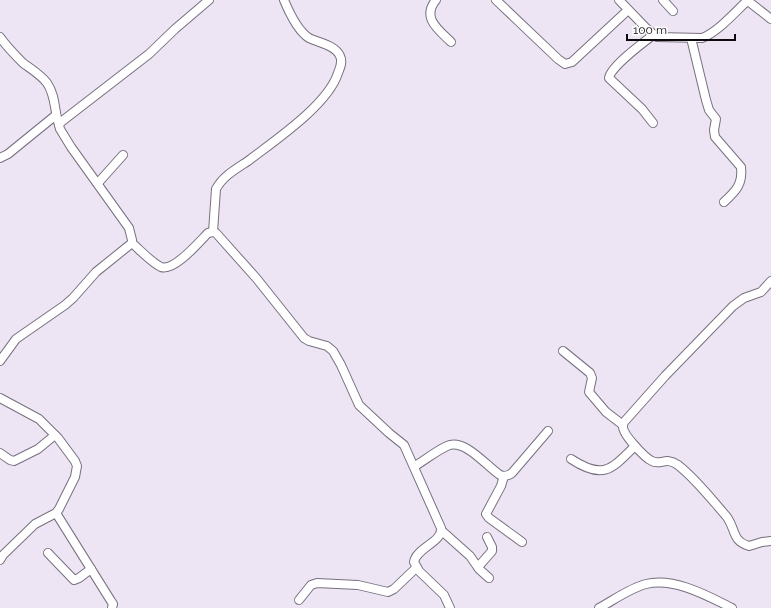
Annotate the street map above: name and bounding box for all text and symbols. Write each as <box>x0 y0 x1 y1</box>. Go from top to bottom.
scale bar <box>627 16 735 42</box>
text: 100 m <box>633 23 667 37</box>

